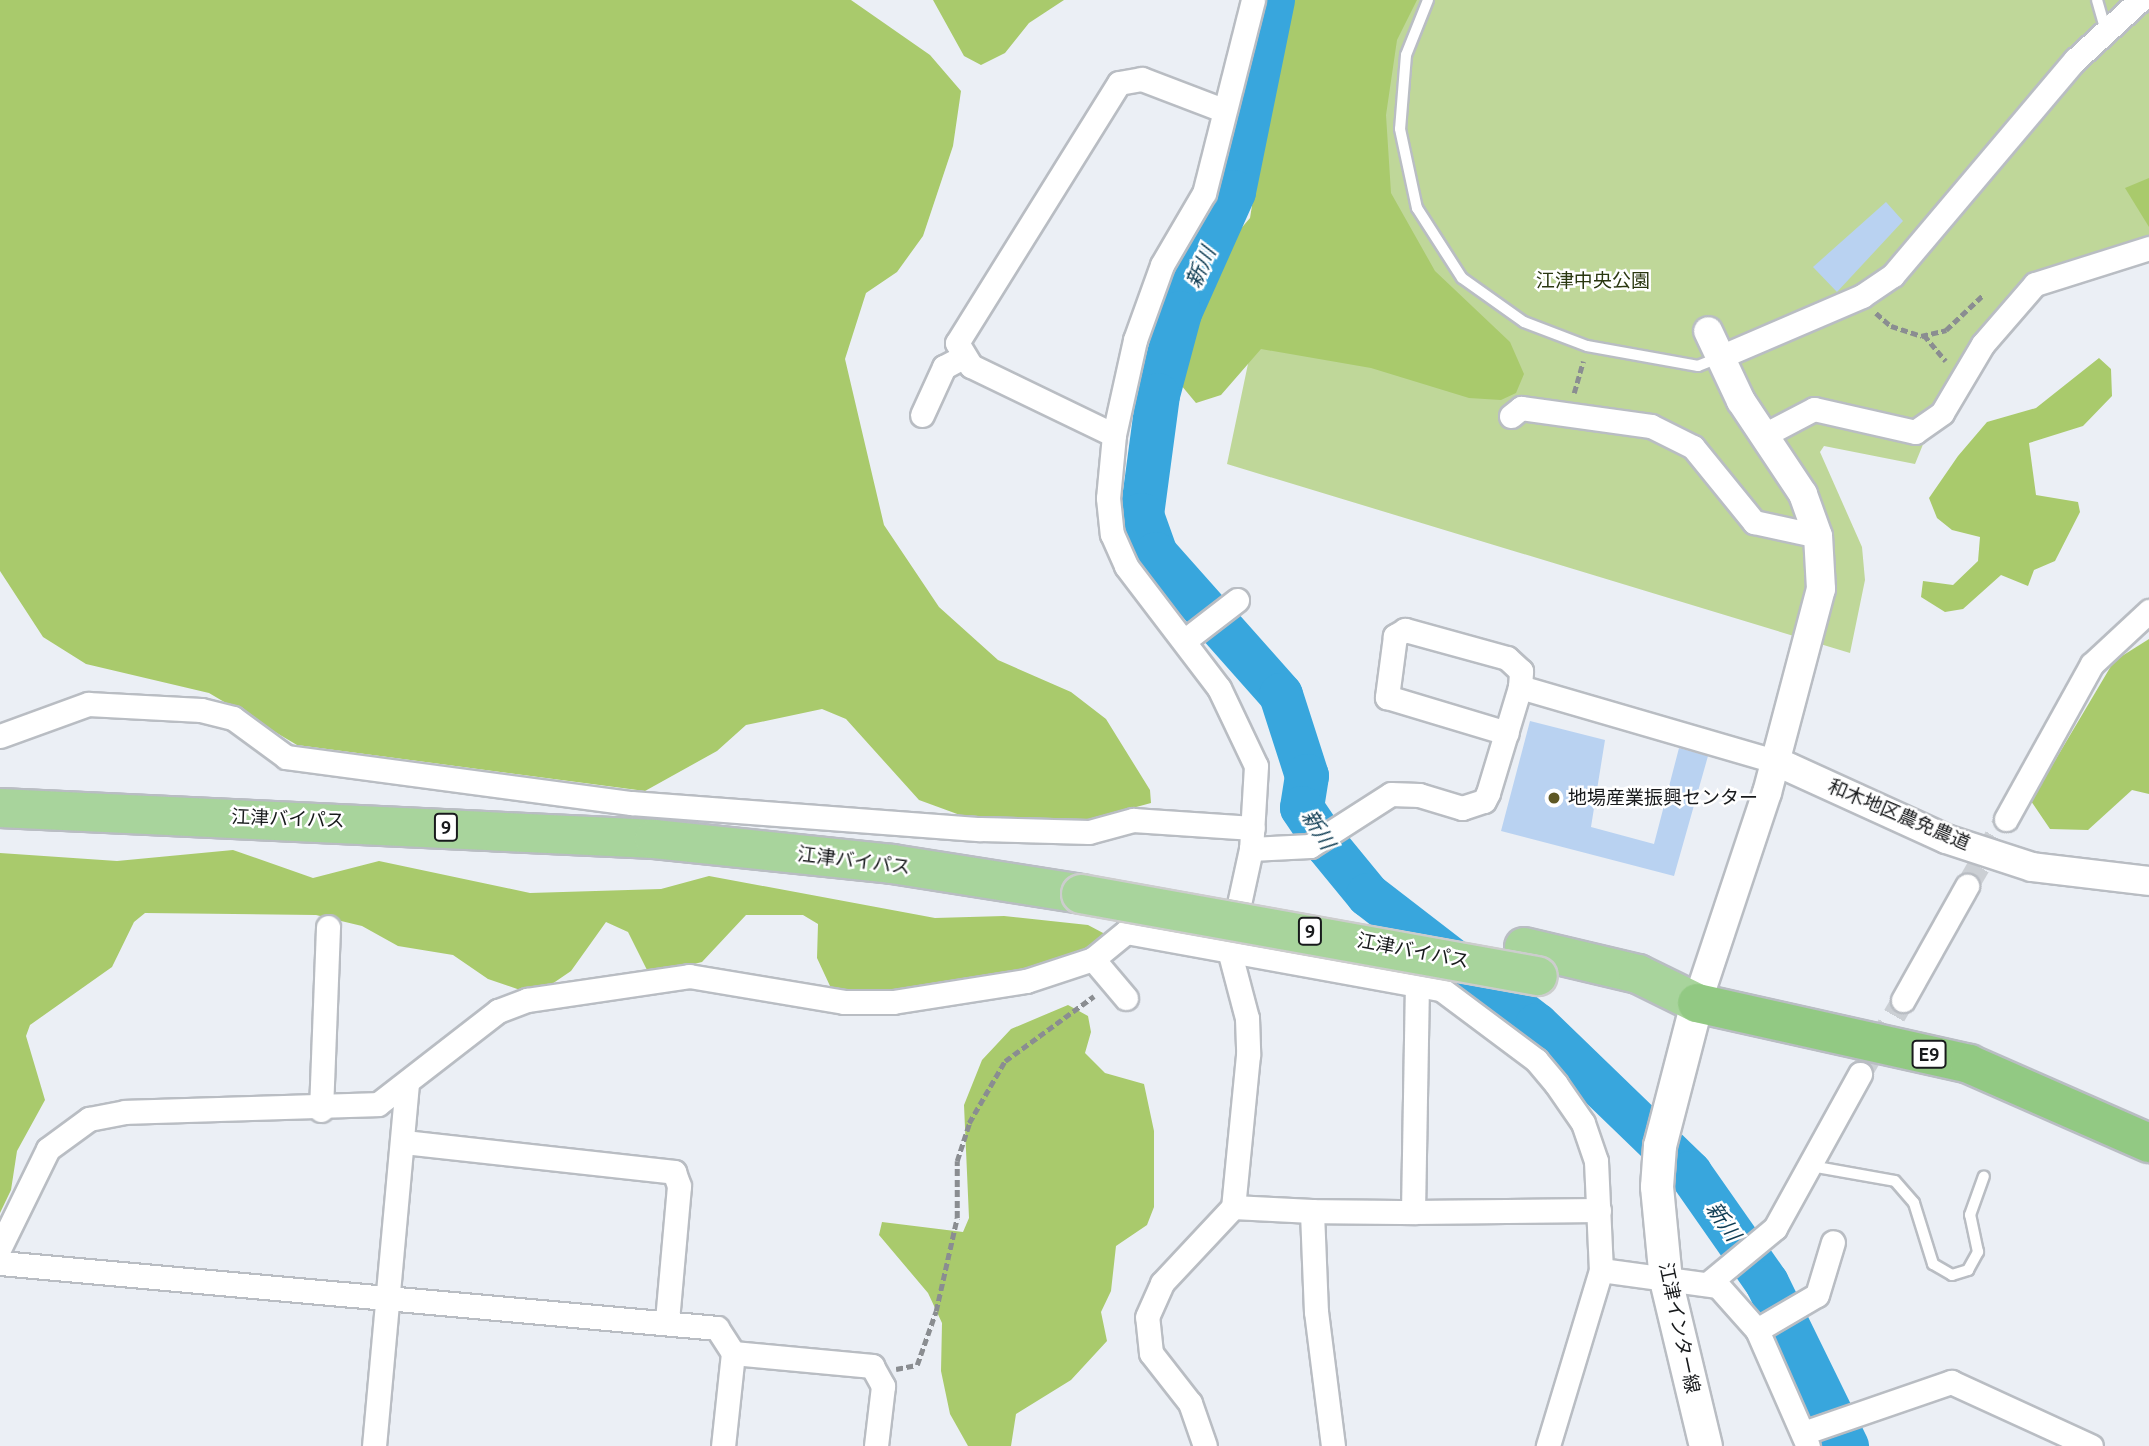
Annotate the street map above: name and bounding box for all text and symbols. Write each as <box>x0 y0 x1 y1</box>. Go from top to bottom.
water label: 新川 <box>1180 243 1220 291</box>
park label: 江津中央公園 <box>1536 270 1650 292</box>
street label: 和木地区農免農道 <box>1825 775 1973 855</box>
place label: 地場産業振興センター <box>1568 787 1758 809</box>
marker: 地場産業振興センター <box>1546 790 1562 806</box>
water label: 新川 <box>1297 805 1341 853</box>
street label: 江津バイパス <box>231 806 345 832</box>
road number: 9 <box>434 812 458 842</box>
street label: 江津バイパス <box>796 843 912 879</box>
road number: 9 <box>1298 916 1322 946</box>
street label: 江津バイパス <box>1355 929 1471 973</box>
road number: E9 <box>1912 1040 1946 1069</box>
water label: 新川 <box>1702 1197 1746 1245</box>
street label: 江津インター線 <box>1654 1261 1704 1395</box>

